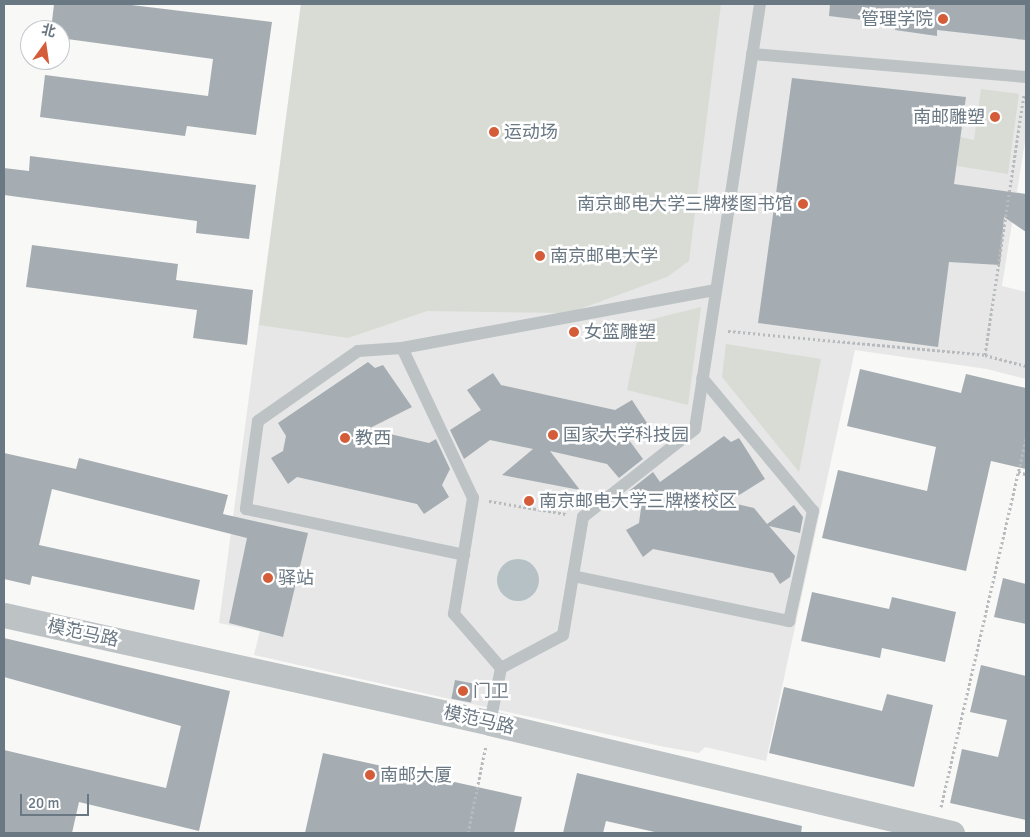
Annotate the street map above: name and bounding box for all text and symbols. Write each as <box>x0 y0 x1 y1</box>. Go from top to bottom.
place label: 管理学院 <box>861 8 933 30</box>
marker: 管理学院 <box>937 13 949 25</box>
north arrow <box>20 20 70 70</box>
text: 北 <box>40 21 57 41</box>
place label: 南邮雕塑 <box>913 106 985 128</box>
marker: 南邮雕塑 <box>989 111 1001 123</box>
place label: 运动场 <box>504 121 558 143</box>
marker: 运动场 <box>488 126 500 138</box>
place label: 南京邮电大学三牌楼图书馆 <box>577 193 793 215</box>
marker: 南京邮电大学三牌楼图书馆 <box>797 198 809 210</box>
place label: 南京邮电大学 <box>550 245 658 267</box>
marker: 南京邮电大学 <box>534 250 546 262</box>
place label: 女篮雕塑 <box>584 321 656 343</box>
marker: 女篮雕塑 <box>568 326 580 338</box>
place label: 国家大学科技园 <box>563 424 689 446</box>
place label: 教西 <box>355 427 391 449</box>
marker: 国家大学科技园 <box>547 429 559 441</box>
marker: 教西 <box>339 432 351 444</box>
place label: 南京邮电大学三牌楼校区 <box>539 490 737 512</box>
marker: 南京邮电大学三牌楼校区 <box>523 495 535 507</box>
place label: 驿站 <box>278 567 314 589</box>
marker: 驿站 <box>262 572 274 584</box>
street label: 模范马路 <box>46 615 120 651</box>
place label: 门卫 <box>473 680 509 702</box>
marker: 门卫 <box>457 685 469 697</box>
street label: 模范马路 <box>441 701 517 739</box>
place label: 南邮大厦 <box>380 764 452 786</box>
marker: 南邮大厦 <box>364 769 376 781</box>
scale bar <box>22 784 91 816</box>
text: 20 m <box>28 794 59 812</box>

